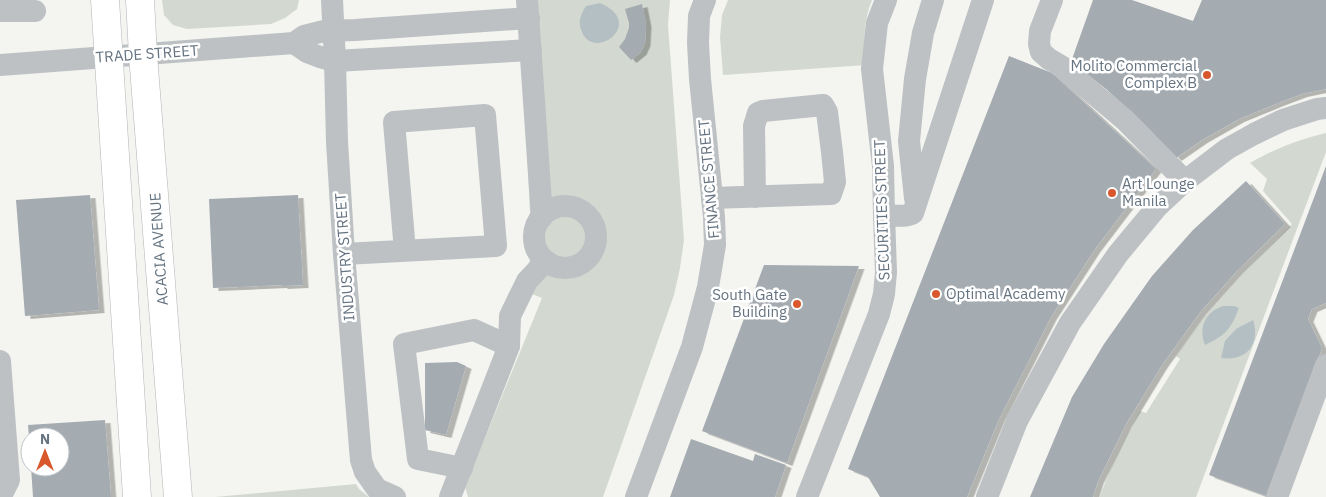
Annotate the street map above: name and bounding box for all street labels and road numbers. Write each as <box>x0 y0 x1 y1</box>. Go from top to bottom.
street label: TRADE STREET <box>95 40 199 67</box>
street label: FINANCE STREET <box>694 118 723 239</box>
street label: SECURITIES STREET <box>870 139 893 281</box>
street label: ACACIA AVENUE <box>145 192 172 306</box>
street label: INDUSTRY STREET <box>331 192 358 322</box>

